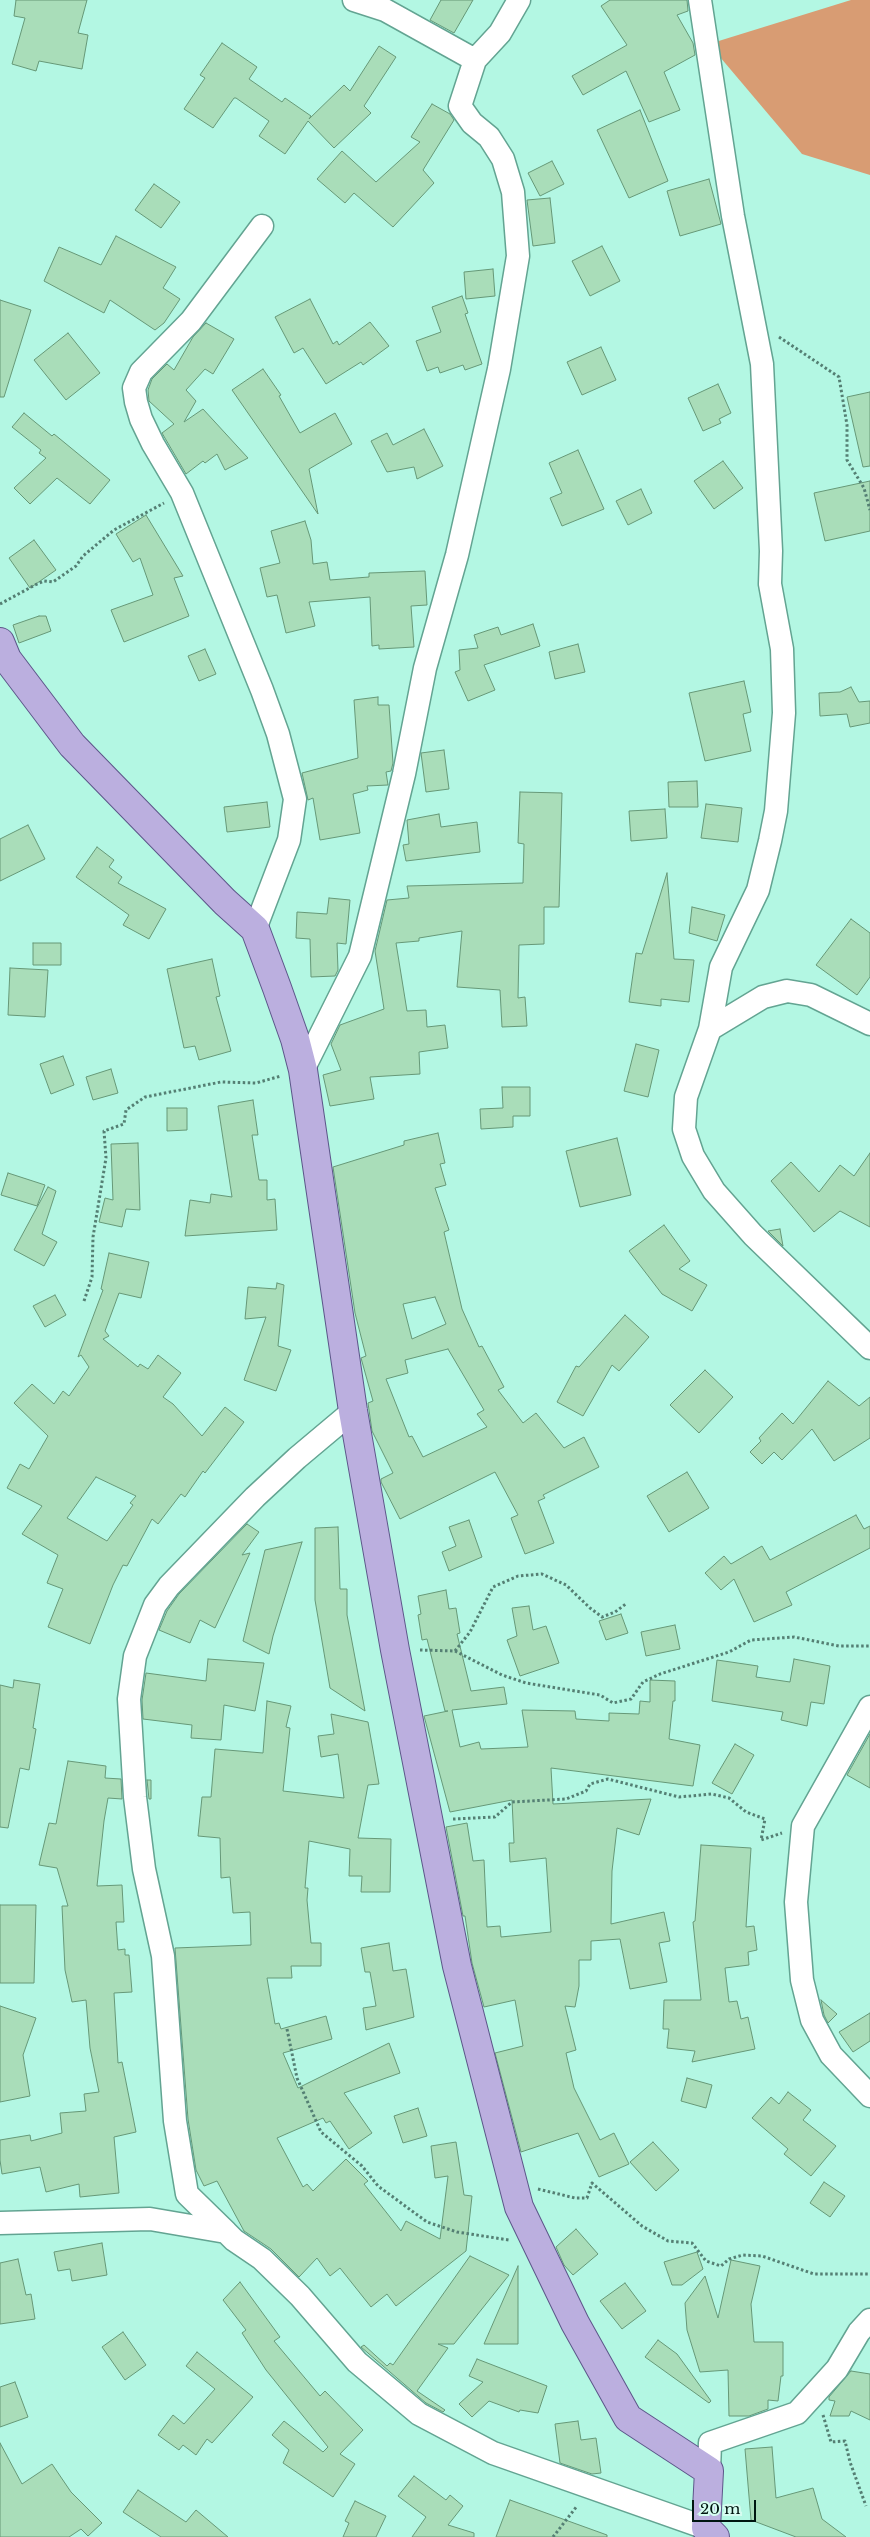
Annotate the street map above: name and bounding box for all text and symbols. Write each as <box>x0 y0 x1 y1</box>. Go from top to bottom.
scale bar <box>695 2490 759 2522</box>
text: 20 m <box>700 2499 740 2518</box>

